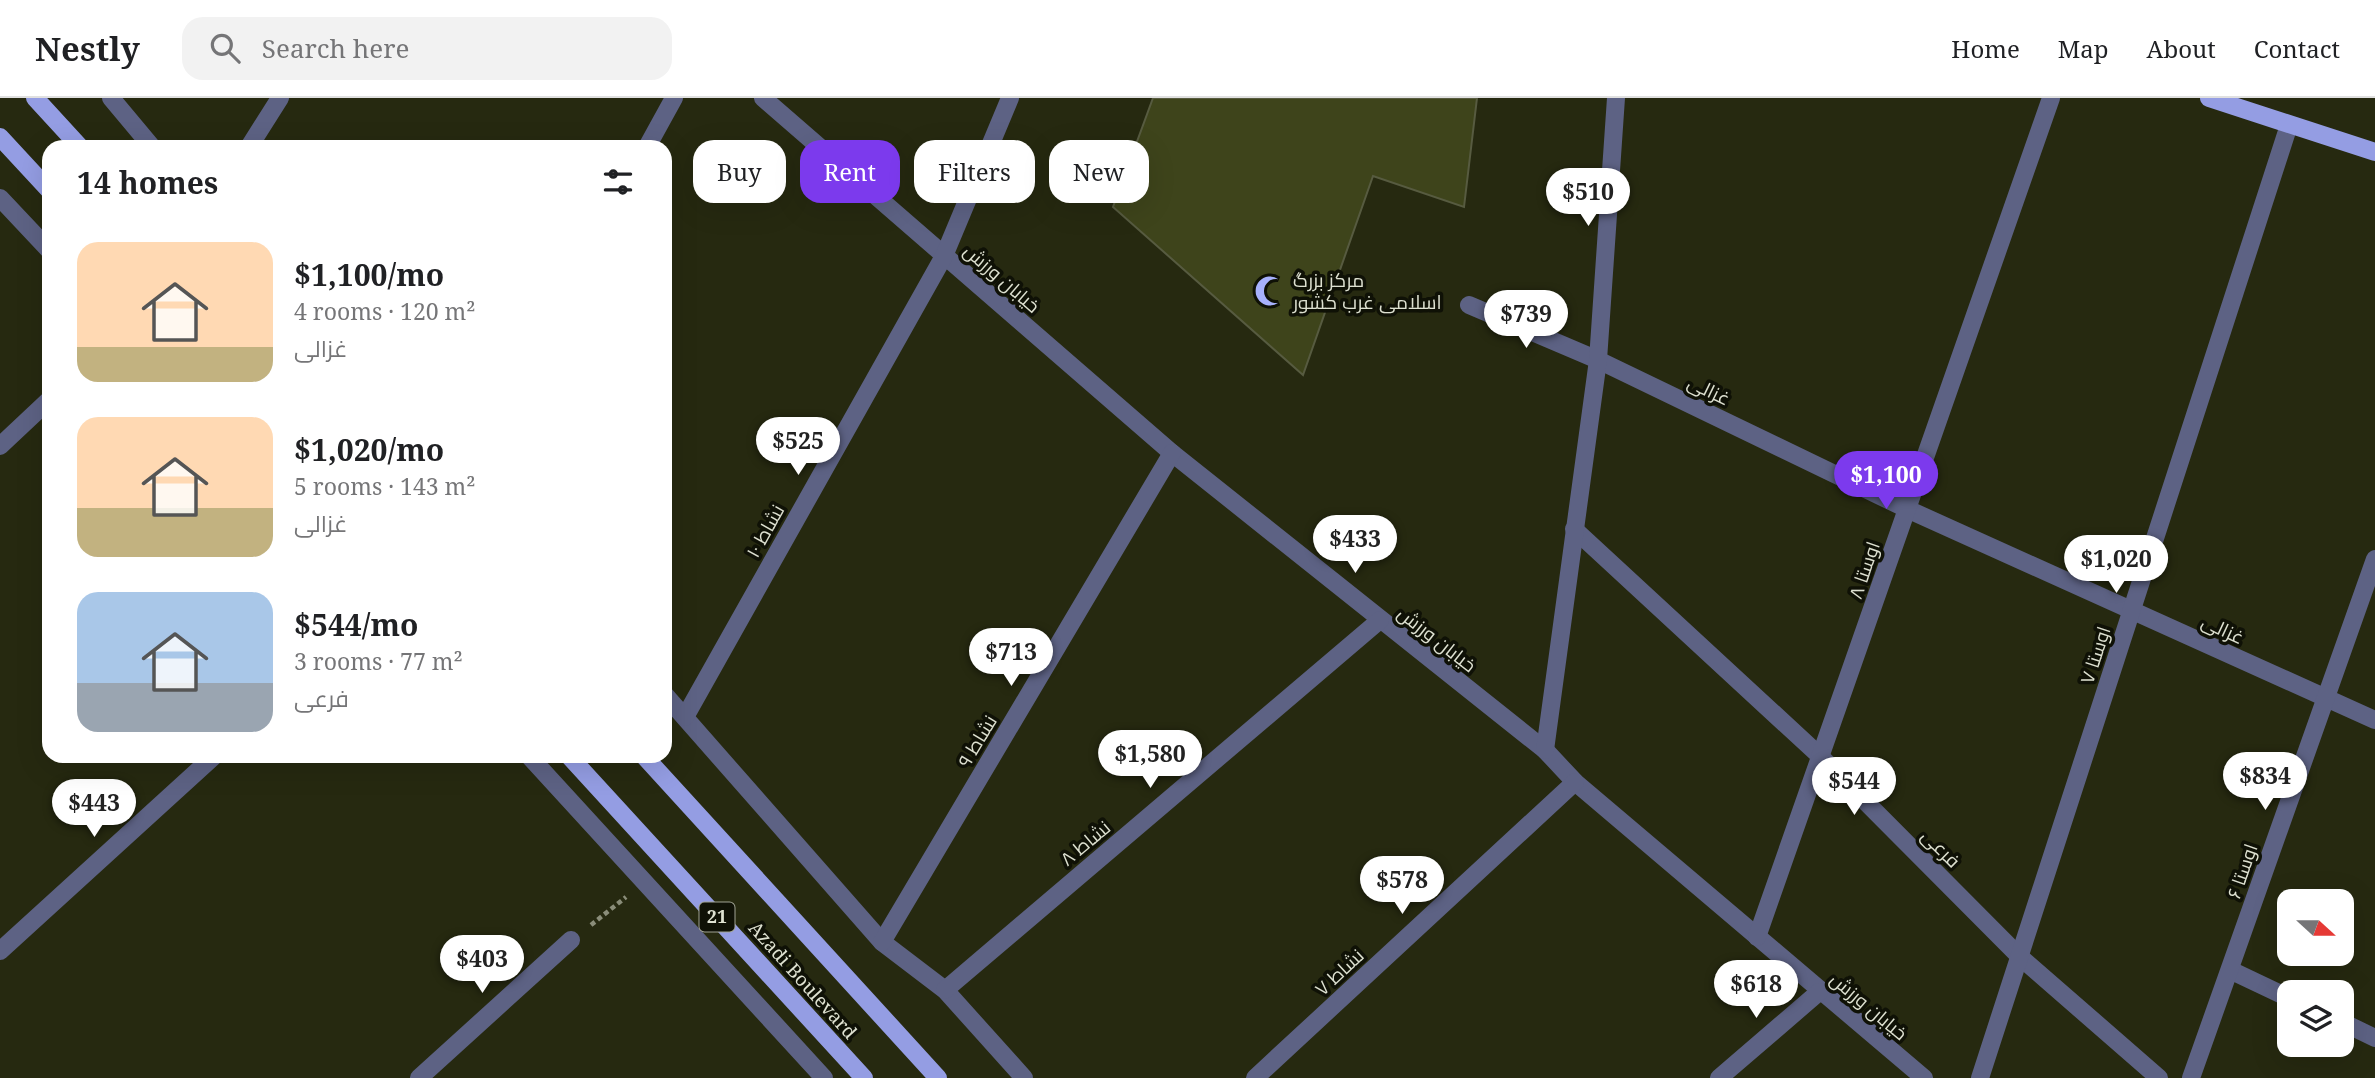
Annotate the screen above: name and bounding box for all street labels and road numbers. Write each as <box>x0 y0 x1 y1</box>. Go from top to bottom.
street label: خیابان ورزش <box>958 238 1046 318</box>
street label: غزالی <box>1683 369 1735 411</box>
street label: نشاط ۱۰ <box>740 500 790 562</box>
street label: اوستا ۸ <box>1842 538 1886 602</box>
street label: خیابان ورزش <box>1392 600 1482 678</box>
street label: غزالی <box>2198 608 2248 650</box>
street label: اوستا ۷ <box>2073 623 2117 687</box>
street label: نشاط ۹ <box>951 710 1003 772</box>
street label: نشاط ۸ <box>1054 814 1116 872</box>
street label: فرعی <box>1916 823 1966 873</box>
street label: اوستا ۶ <box>2221 840 2263 902</box>
road number: 21 <box>700 902 734 932</box>
street label: Azadi Boulevard <box>743 915 863 1045</box>
street label: نشاط ۷ <box>1309 943 1369 1001</box>
street label: خیابان ورزش <box>1825 966 1913 1046</box>

